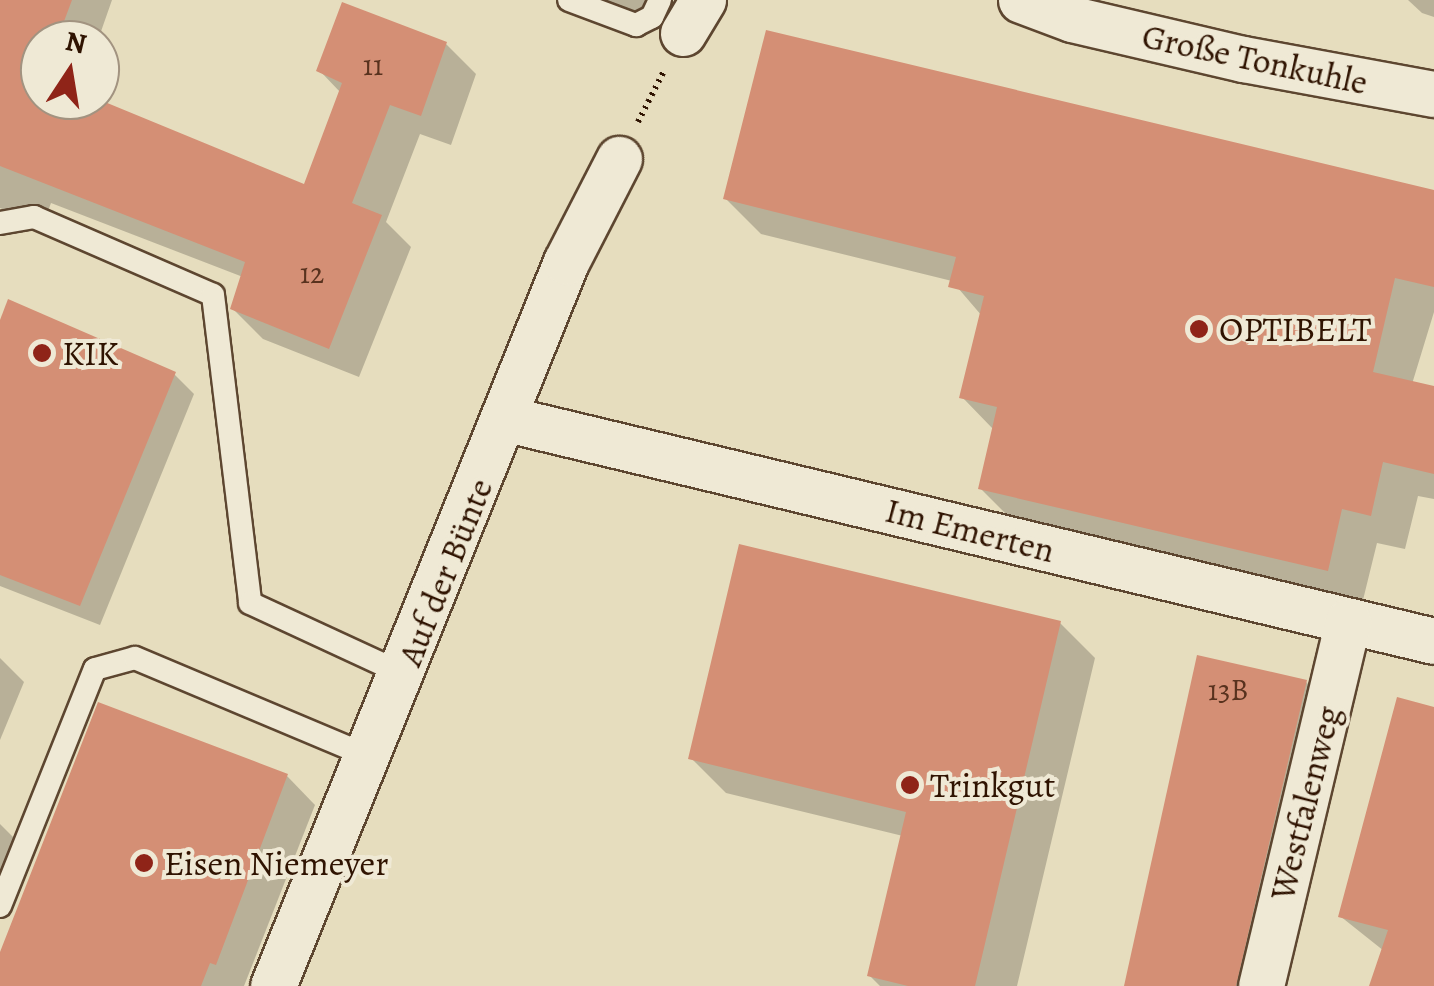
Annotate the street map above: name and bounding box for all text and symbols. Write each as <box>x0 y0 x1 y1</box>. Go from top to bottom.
street label: Große Tonkuhle <box>1138 15 1372 103</box>
north arrow <box>20 20 120 120</box>
text: N <box>62 22 90 63</box>
house number: 11 <box>363 47 383 83</box>
house number: 12 <box>300 255 324 291</box>
place label: OPTIBELT <box>1219 308 1371 350</box>
marker: OPTIBELT <box>1188 318 1210 340</box>
place label: KIK <box>62 332 119 374</box>
marker: KIK <box>31 342 53 364</box>
street label: Auf der Bünte <box>388 472 502 672</box>
street label: Im Emerten <box>881 489 1059 571</box>
house number: 13B <box>1208 672 1248 708</box>
street label: Westfalenweg <box>1261 702 1349 904</box>
place label: Trinkgut <box>930 764 1055 806</box>
marker: Trinkgut <box>899 774 921 796</box>
place label: Eisen Niemeyer <box>164 842 389 884</box>
marker: Eisen Niemeyer <box>133 852 155 874</box>

